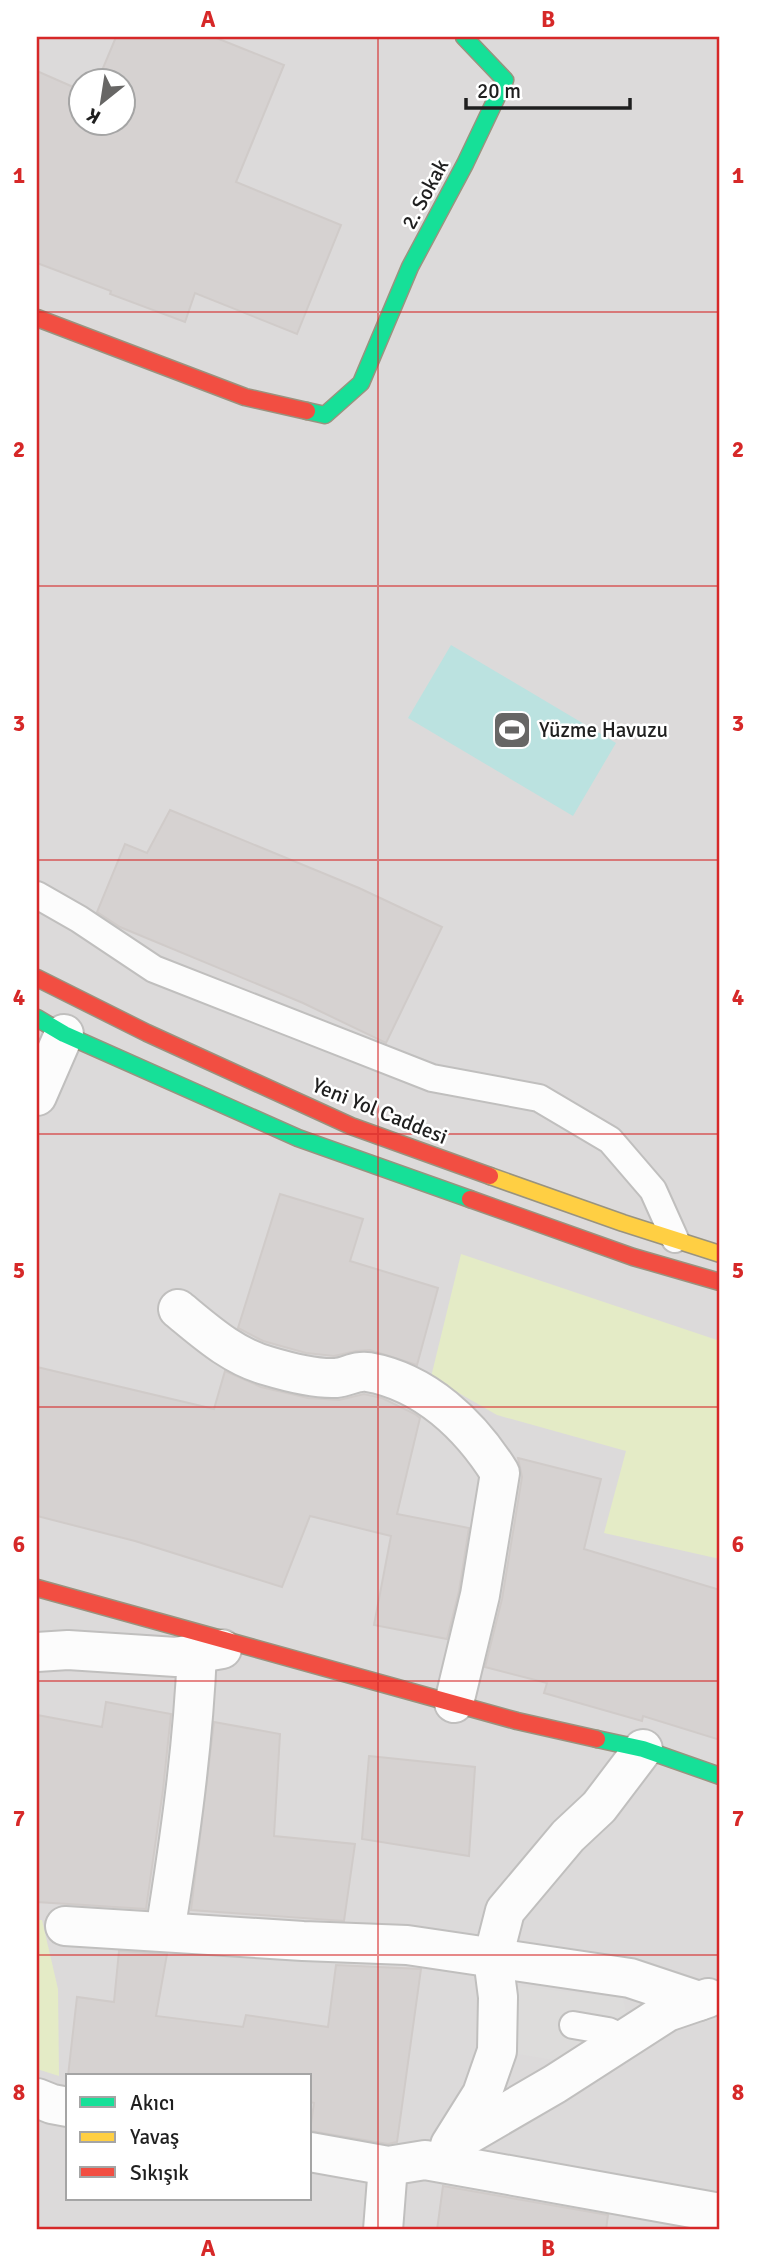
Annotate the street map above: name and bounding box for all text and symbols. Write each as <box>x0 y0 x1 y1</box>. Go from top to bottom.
text: A <box>201 5 216 34</box>
text: B <box>541 5 555 34</box>
north arrow <box>66 66 136 136</box>
scale bar <box>466 66 631 110</box>
text: 20 m <box>477 78 521 104</box>
text: K <box>83 102 105 129</box>
street label: 2. Sokak <box>396 154 454 234</box>
text: 1 <box>13 161 25 190</box>
text: 1 <box>732 161 744 190</box>
text: 2 <box>13 435 25 464</box>
text: 2 <box>732 435 744 464</box>
text: 3 <box>13 709 25 738</box>
sports icon: Yüzme Havuzu <box>491 709 533 751</box>
text: 3 <box>732 709 744 738</box>
place label: Yüzme Havuzu <box>539 717 668 743</box>
text: 4 <box>13 983 25 1012</box>
text: 4 <box>732 983 744 1012</box>
street label: Yeni Yol Caddesi <box>309 1072 451 1150</box>
text: 5 <box>13 1256 25 1285</box>
text: 5 <box>732 1256 744 1285</box>
text: 6 <box>13 1530 25 1559</box>
text: 6 <box>732 1530 744 1559</box>
text: 7 <box>13 1804 25 1833</box>
text: 7 <box>732 1804 744 1833</box>
legend <box>66 2074 312 2200</box>
text: 8 <box>13 2078 25 2107</box>
text: 8 <box>732 2078 744 2107</box>
text: Akıcı <box>130 2090 175 2116</box>
text: Yavaş <box>130 2124 179 2150</box>
text: Sıkışık <box>130 2160 189 2186</box>
text: A <box>201 2234 216 2263</box>
text: B <box>541 2234 555 2263</box>

